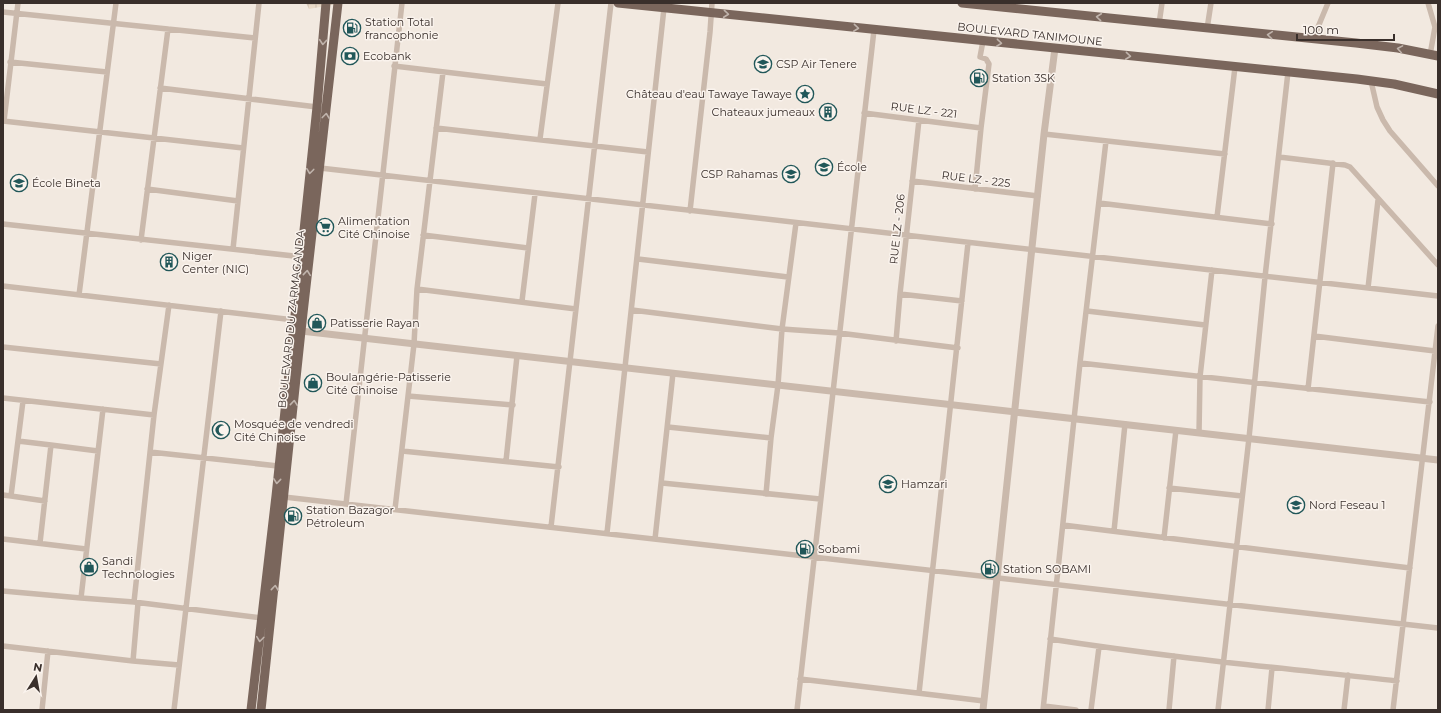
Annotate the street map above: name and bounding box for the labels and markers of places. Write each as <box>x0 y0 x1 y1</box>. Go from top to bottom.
place label: Station Total francophonie <box>365 15 439 42</box>
fuel station icon: Station Total francophonie <box>342 18 362 38</box>
bank icon: Ecobank <box>340 46 360 66</box>
place label: Ecobank <box>363 49 412 63</box>
school or university icon: CSP Air Tenere <box>753 54 773 74</box>
place label: CSP Air Tenere <box>776 57 857 71</box>
fuel station icon: Station 3SK <box>969 68 989 88</box>
place label: Station 3SK <box>992 71 1055 85</box>
place icon: Château d'eau Tawaye Tawaye <box>795 84 815 104</box>
place label: Château d'eau Tawaye Tawaye <box>626 87 792 101</box>
building icon: Chateaux jumeaux <box>818 102 838 122</box>
place label: Chateaux jumeaux <box>712 105 815 119</box>
school or university icon: École <box>814 157 834 177</box>
place label: École <box>837 160 867 174</box>
school or university icon: CSP Rahamas <box>781 164 801 184</box>
place label: CSP Rahamas <box>701 167 779 181</box>
school or university icon: École Bineta <box>9 173 29 193</box>
place label: École Bineta <box>32 176 101 190</box>
place label: Alimentation Cité Chinoise <box>338 214 410 241</box>
supermarket icon: Alimentation Cité Chinoise <box>315 217 335 237</box>
place label: Niger Center (NIC) <box>182 249 249 276</box>
building icon: Niger Center (NIC) <box>159 252 179 272</box>
shop icon: Patisserie Rayan <box>307 313 327 333</box>
place label: Patisserie Rayan <box>330 316 420 330</box>
place label: Boulangérie-Patisserie Cité Chinoise <box>326 370 451 397</box>
shop icon: Boulangérie-Patisserie Cité Chinoise <box>303 373 323 393</box>
place label: Mosquée de vendredi Cité Chinoise <box>234 417 353 444</box>
mosque icon: Mosquée de vendredi Cité Chinoise <box>211 420 231 440</box>
school or university icon: Hamzari <box>878 474 898 494</box>
place label: Hamzari <box>901 477 948 491</box>
school or university icon: Nord Feseau 1 <box>1286 495 1306 515</box>
place label: Nord Feseau 1 <box>1309 498 1385 512</box>
place label: Station Bazagor Pétroleum <box>306 503 394 530</box>
fuel station icon: Station Bazagor Pétroleum <box>283 506 303 526</box>
fuel station icon: Sobami <box>795 539 815 559</box>
place label: Sobami <box>818 542 860 556</box>
place label: Sandi Technologies <box>102 554 175 581</box>
shop icon: Sandi Technologies <box>79 557 99 577</box>
fuel station icon: Station SOBAMI <box>980 559 1000 579</box>
place label: Station SOBAMI <box>1003 562 1091 576</box>

